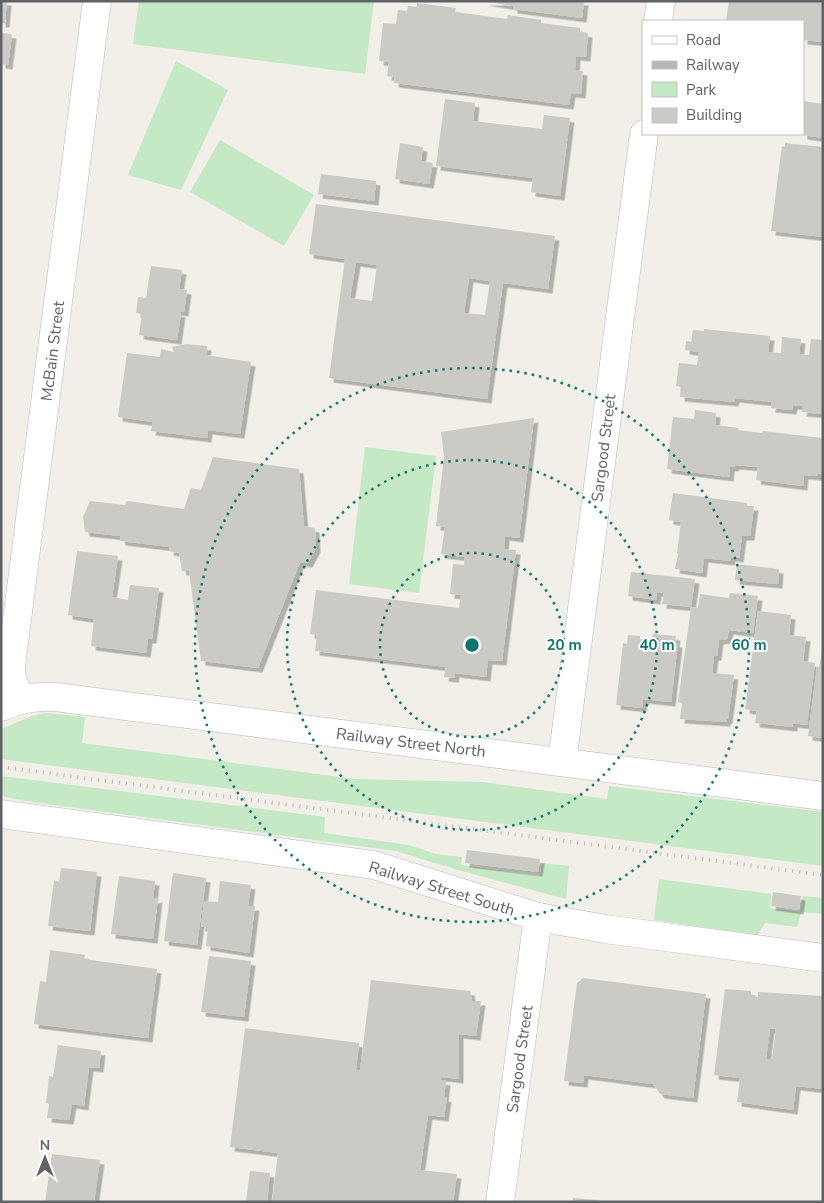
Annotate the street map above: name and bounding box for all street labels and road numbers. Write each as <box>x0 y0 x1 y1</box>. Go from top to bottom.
street label: McBain Street <box>36 299 70 403</box>
street label: Sargood Street <box>586 393 622 503</box>
street label: Railway Street North <box>335 723 487 763</box>
street label: Railway Street South <box>366 856 517 922</box>
street label: Sargood Street <box>502 1004 538 1114</box>

